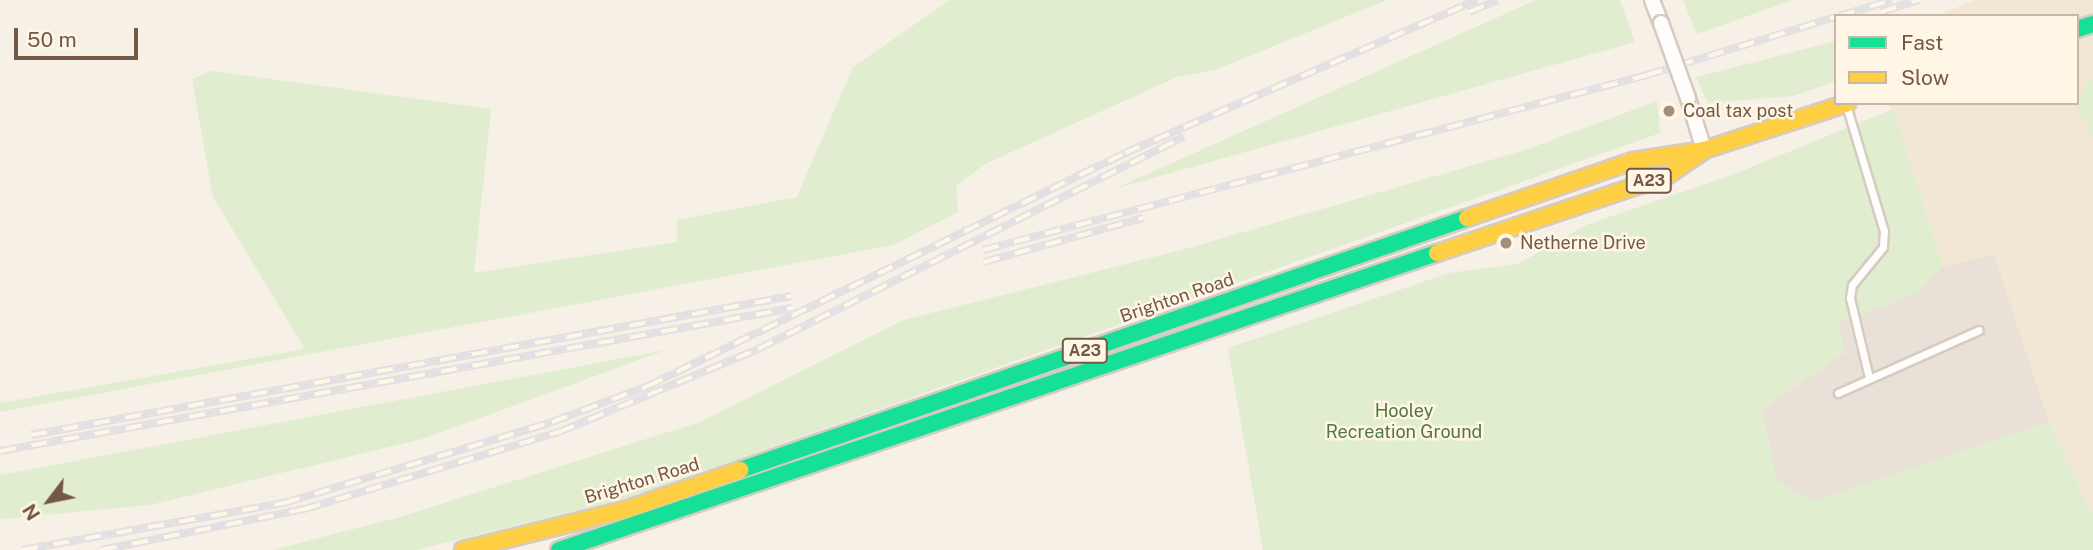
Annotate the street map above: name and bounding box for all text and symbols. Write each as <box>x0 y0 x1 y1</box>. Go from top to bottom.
scale bar <box>18 14 142 58</box>
legend <box>1834 14 2079 105</box>
text: 50 m <box>27 27 77 52</box>
text: Fast <box>1901 30 1943 55</box>
text: Slow <box>1901 65 1949 90</box>
place label: Coal tax post <box>1683 100 1793 122</box>
marker: Coal tax post <box>1661 103 1677 119</box>
road number: A23 <box>1624 168 1674 194</box>
place label: Netherne Drive <box>1520 232 1646 254</box>
marker: Netherne Drive <box>1498 235 1514 251</box>
street label: Brighton Road <box>1117 268 1237 328</box>
road number: A23 <box>1060 338 1110 364</box>
park label: Hooley Recreation Ground <box>1326 401 1482 444</box>
street label: Brighton Road <box>582 453 702 509</box>
north arrow <box>14 466 84 536</box>
text: N <box>18 500 44 524</box>

